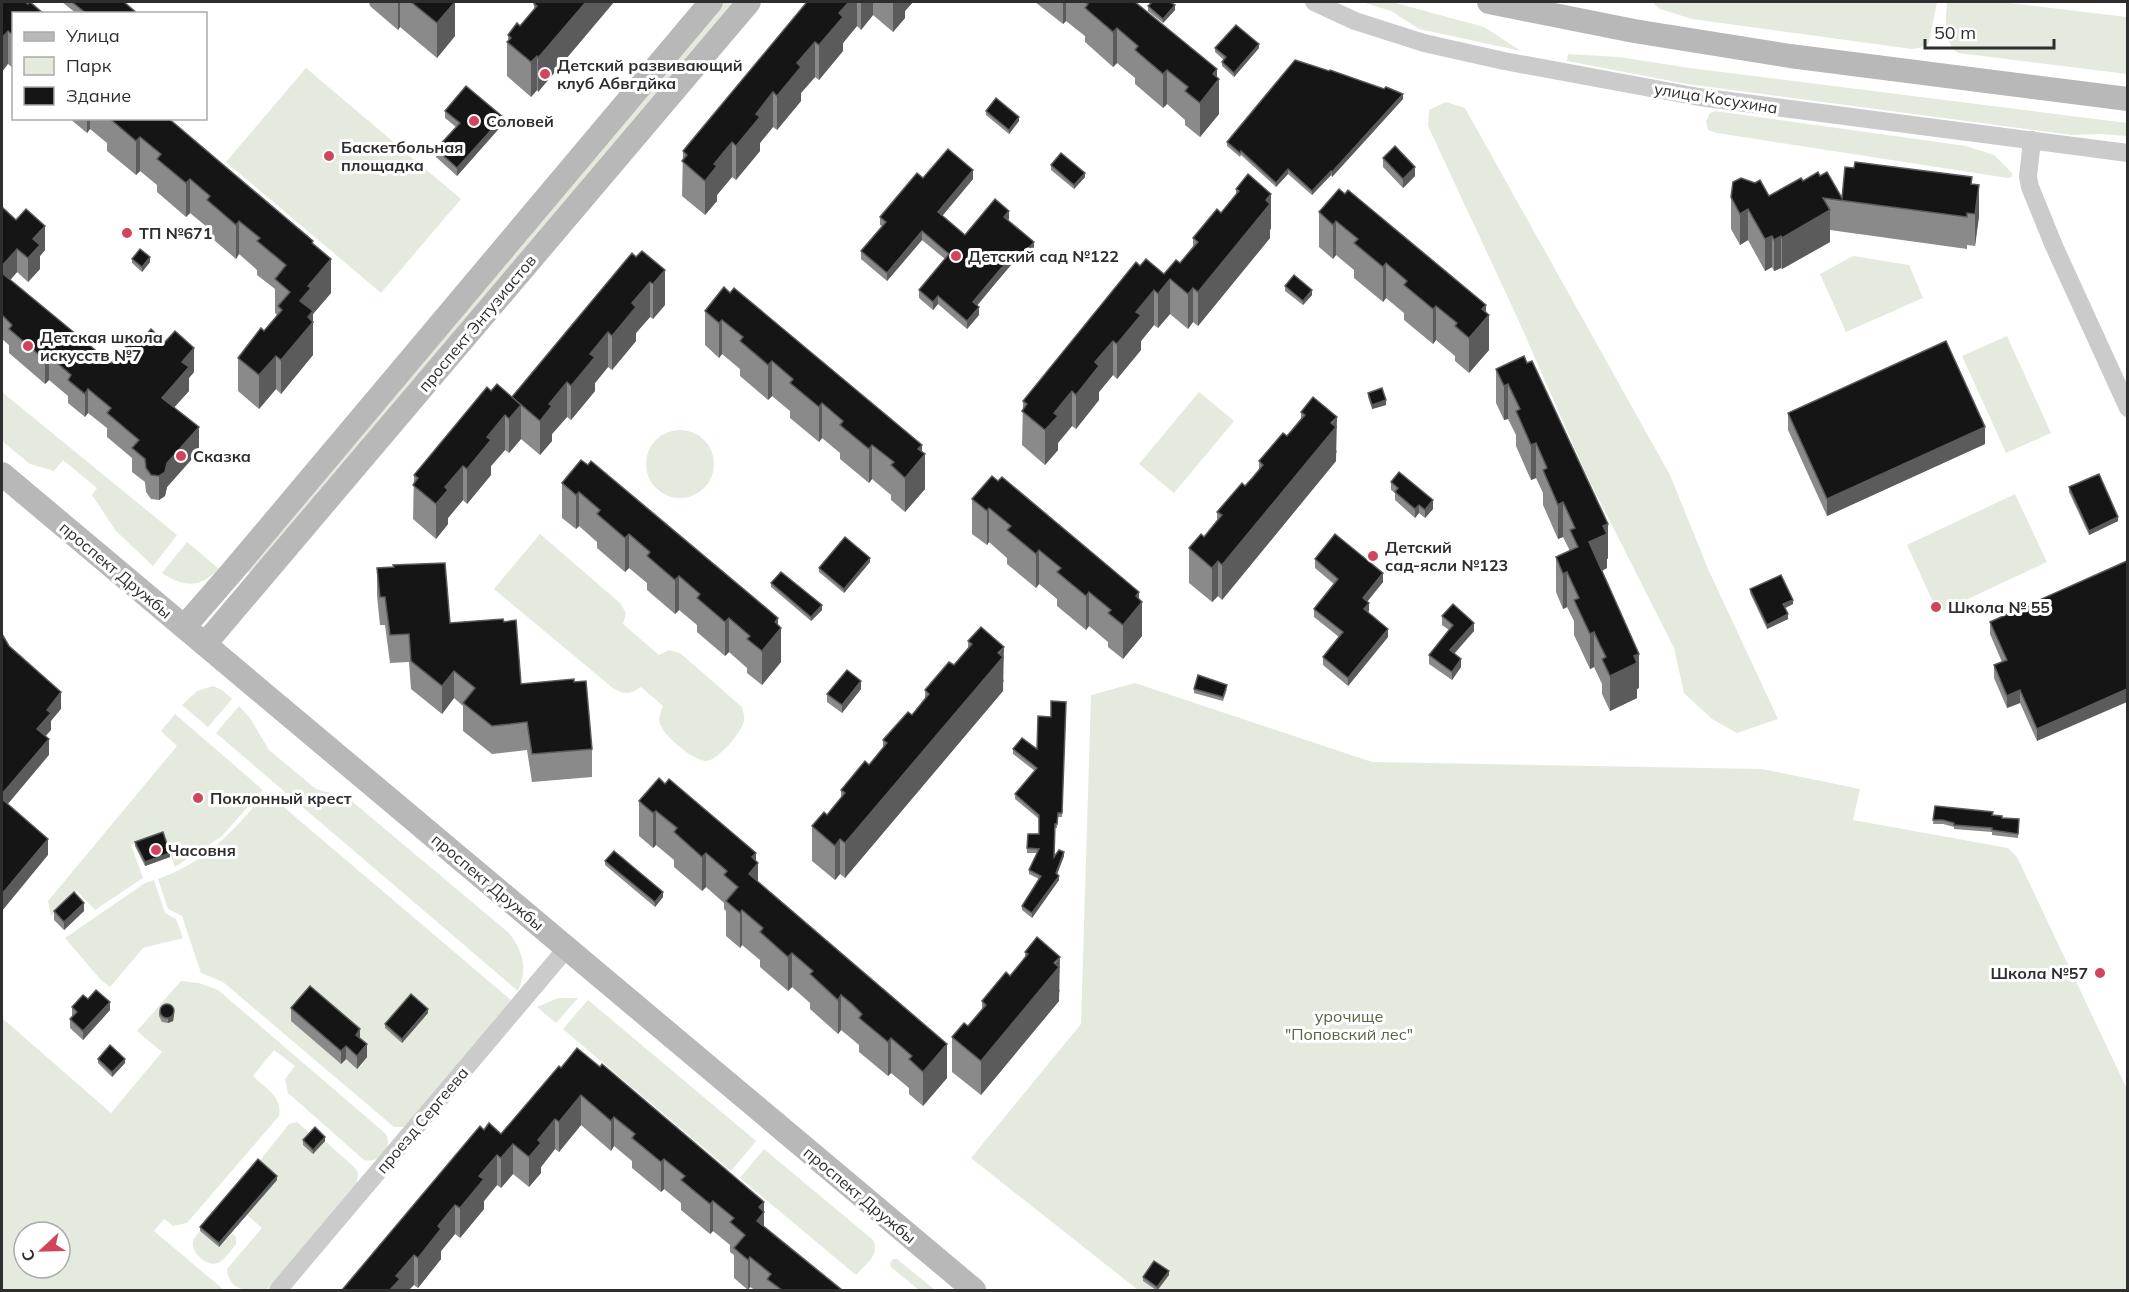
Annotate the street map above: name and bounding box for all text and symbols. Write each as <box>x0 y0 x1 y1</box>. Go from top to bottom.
legend <box>12 12 207 120</box>
scale bar <box>1925 12 2054 50</box>
text: 50 m <box>1934 21 1976 44</box>
text: Улица <box>65 24 120 47</box>
text: Парк <box>66 54 112 77</box>
place label: Детский развивающий клуб Абвгдйка <box>557 55 743 93</box>
marker: Детский развивающий клуб Абвгдйка <box>538 67 552 81</box>
street label: улица Косухина <box>1653 78 1779 118</box>
text: Здание <box>66 84 131 107</box>
place label: Соловей <box>486 111 554 131</box>
marker: Соловей <box>467 114 481 128</box>
place label: Баскетбольная площадка <box>341 137 463 175</box>
marker: Баскетбольная площадка <box>322 149 336 163</box>
place label: ТП №671 <box>139 223 212 243</box>
marker: ТП №671 <box>120 226 134 240</box>
place label: Детский сад №122 <box>968 246 1119 266</box>
marker: Детский сад №122 <box>949 249 963 263</box>
street label: проспект Энтузиастов <box>414 250 540 396</box>
place label: Детская школа искусств №7 <box>40 327 163 365</box>
marker: Детская школа искусств №7 <box>21 339 35 353</box>
place label: Сказка <box>193 446 251 466</box>
marker: Сказка <box>174 449 188 463</box>
street label: проспект Дружбы <box>56 517 176 623</box>
place label: Детский сад-ясли №123 <box>1385 537 1508 575</box>
marker: Детский сад-ясли №123 <box>1366 549 1380 563</box>
place label: Школа № 55 <box>1948 597 2050 617</box>
marker: Школа № 55 <box>1929 600 1943 614</box>
place label: Поклонный крест <box>210 788 352 808</box>
marker: Поклонный крест <box>191 791 205 805</box>
street label: проспект Дружбы <box>428 829 548 935</box>
place label: Часовня <box>168 840 236 860</box>
marker: Часовня <box>149 843 163 857</box>
place label: Школа №57 <box>1990 963 2088 983</box>
marker: Школа №57 <box>2093 966 2107 980</box>
park label: урочище "Поповский лес" <box>1285 1006 1413 1044</box>
street label: проезд Сергеева <box>372 1063 472 1177</box>
street label: проспект Дружбы <box>800 1142 920 1248</box>
north arrow <box>12 1220 72 1280</box>
text: С <box>17 1247 39 1264</box>

